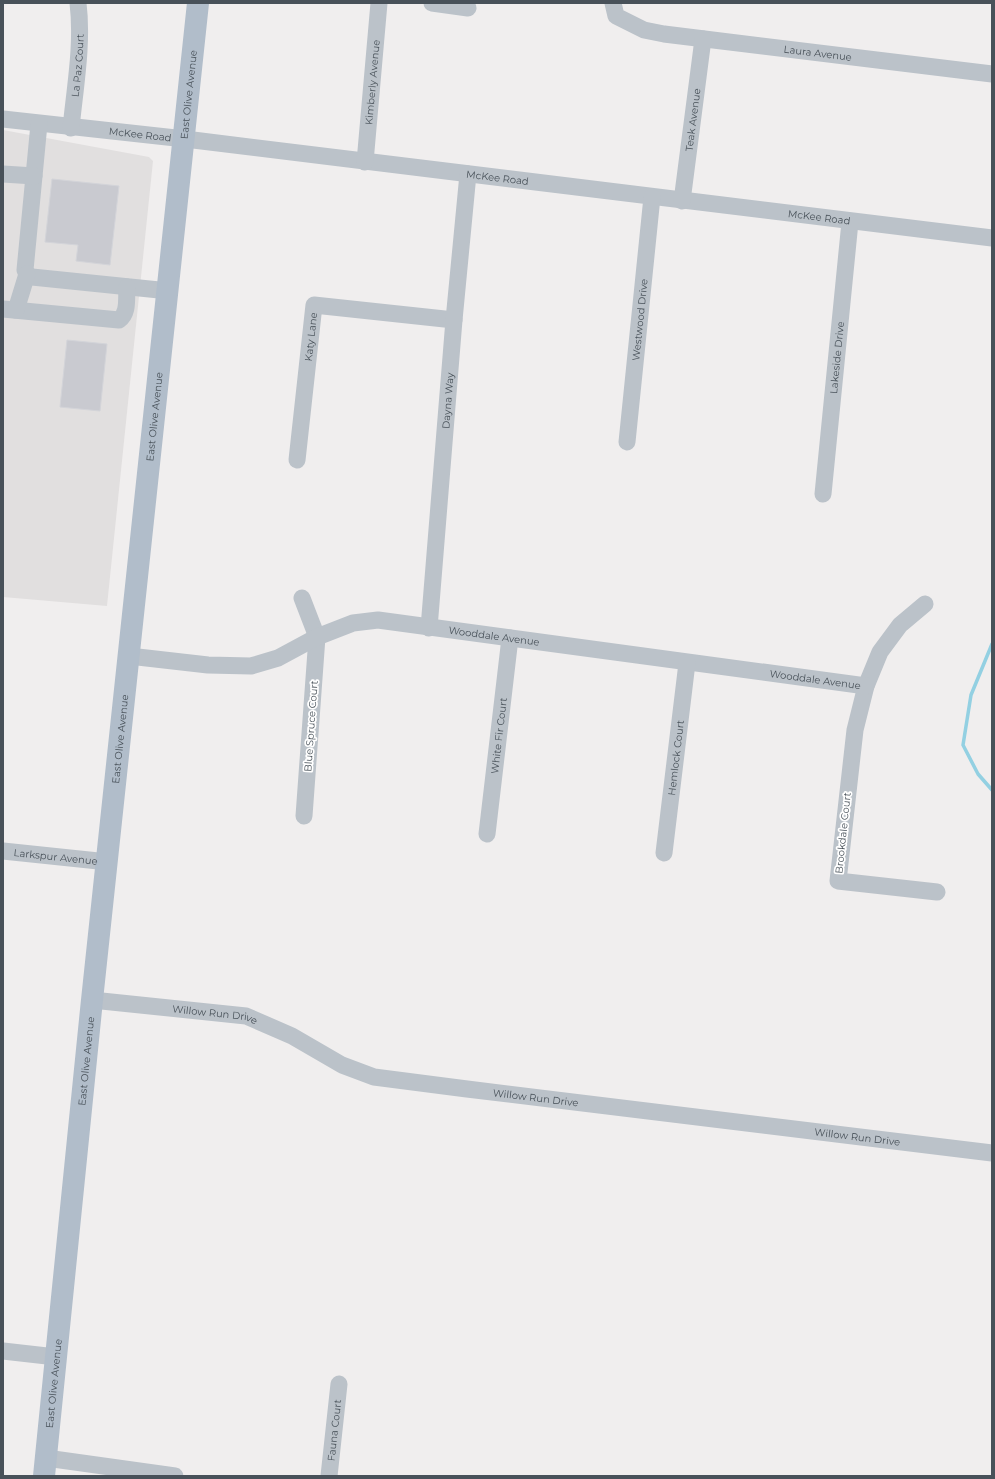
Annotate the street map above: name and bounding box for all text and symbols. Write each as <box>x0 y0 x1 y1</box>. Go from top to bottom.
street label: La Paz Court <box>68 34 86 98</box>
street label: Kimberly Avenue <box>362 39 382 126</box>
street label: Laura Avenue <box>783 42 853 63</box>
street label: East Olive Avenue <box>177 49 199 140</box>
street label: Teak Avenue <box>682 87 703 152</box>
street label: McKee Road <box>108 124 172 144</box>
street label: McKee Road <box>466 167 530 188</box>
street label: McKee Road <box>787 207 851 227</box>
street label: Westwood Drive <box>629 278 650 361</box>
street label: Katy Lane <box>301 312 320 362</box>
street label: Lakeside Drive <box>826 321 847 395</box>
street label: East Olive Avenue <box>143 371 165 462</box>
street label: Dayna Way <box>439 372 456 429</box>
street label: Wooddale Avenue <box>448 623 540 648</box>
street label: Wooddale Avenue <box>769 667 862 692</box>
street label: Blue Spruce Court <box>301 680 321 772</box>
street label: East Olive Avenue <box>109 694 131 784</box>
street label: White Fir Court <box>488 697 509 775</box>
street label: Hemlock Court <box>665 719 687 796</box>
street label: Brookdale Court <box>832 792 854 874</box>
street label: Larkspur Avenue <box>13 846 98 867</box>
street label: Willow Run Drive <box>172 1002 260 1027</box>
street label: East Olive Avenue <box>75 1016 97 1106</box>
street label: Willow Run Drive <box>492 1086 579 1109</box>
street label: Willow Run Drive <box>814 1125 901 1148</box>
street label: East Olive Avenue <box>42 1338 64 1429</box>
street label: Fauna Court <box>324 1399 344 1462</box>

